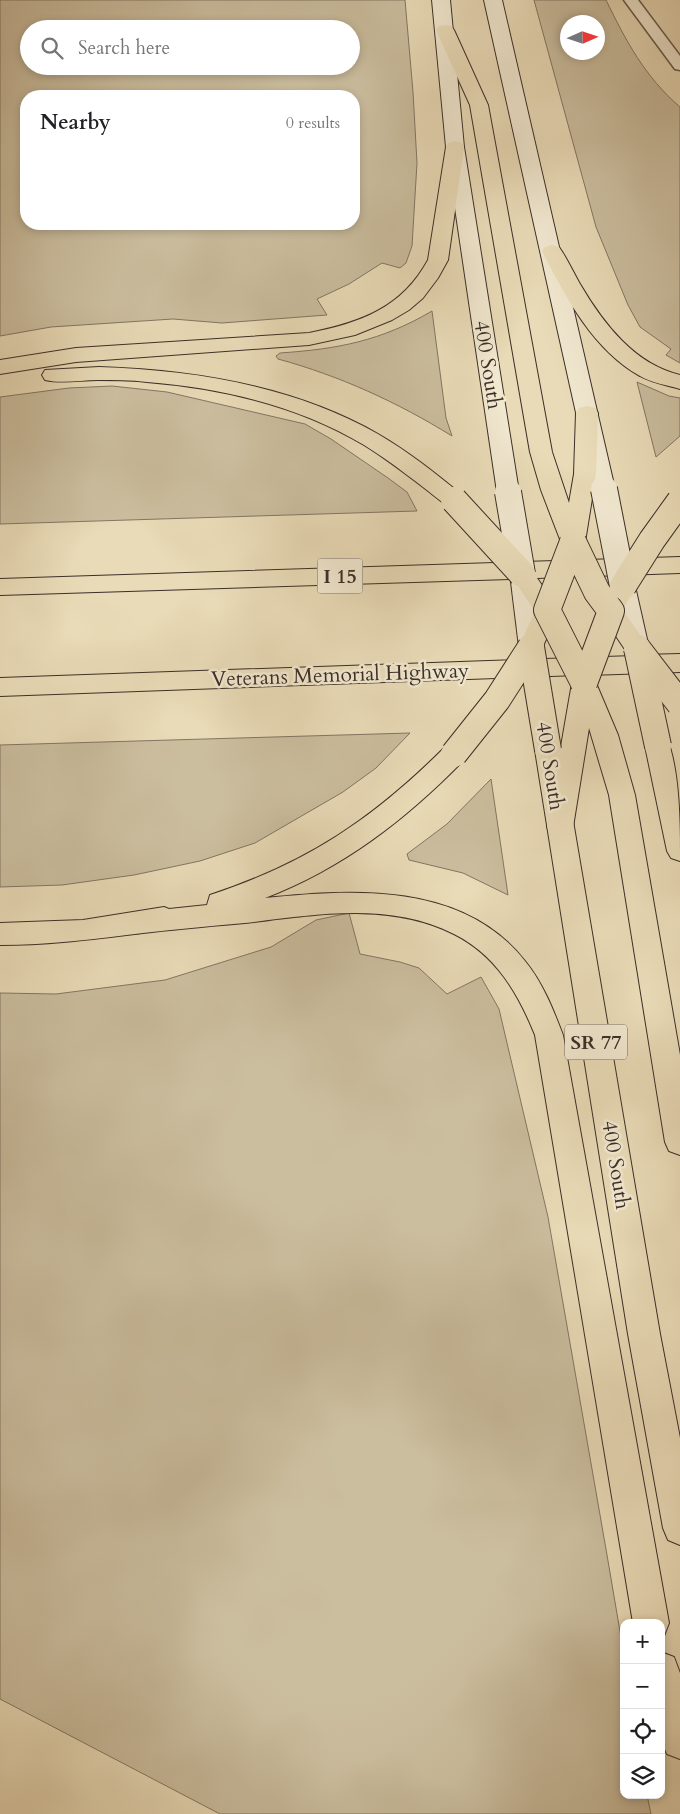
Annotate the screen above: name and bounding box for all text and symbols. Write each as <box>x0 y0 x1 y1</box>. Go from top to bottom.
north arrow <box>560 15 605 60</box>
search box <box>20 20 360 75</box>
icon: search <box>38 34 66 62</box>
text: Search here <box>78 35 170 61</box>
text: Nearby <box>40 108 111 137</box>
text: 0 results <box>286 112 340 134</box>
street label: 400 South <box>467 319 509 412</box>
road number: I 15 <box>318 558 362 594</box>
street label: Veterans Memorial Highway <box>210 656 470 694</box>
street label: 400 South <box>529 720 571 813</box>
road number: SR 77 <box>565 1024 627 1060</box>
street label: 400 South <box>595 1119 637 1212</box>
map controls <box>620 1619 665 1799</box>
button: + <box>620 1619 665 1664</box>
button: − <box>620 1664 665 1709</box>
button: locate <box>620 1709 665 1754</box>
button: layers <box>620 1754 665 1799</box>

